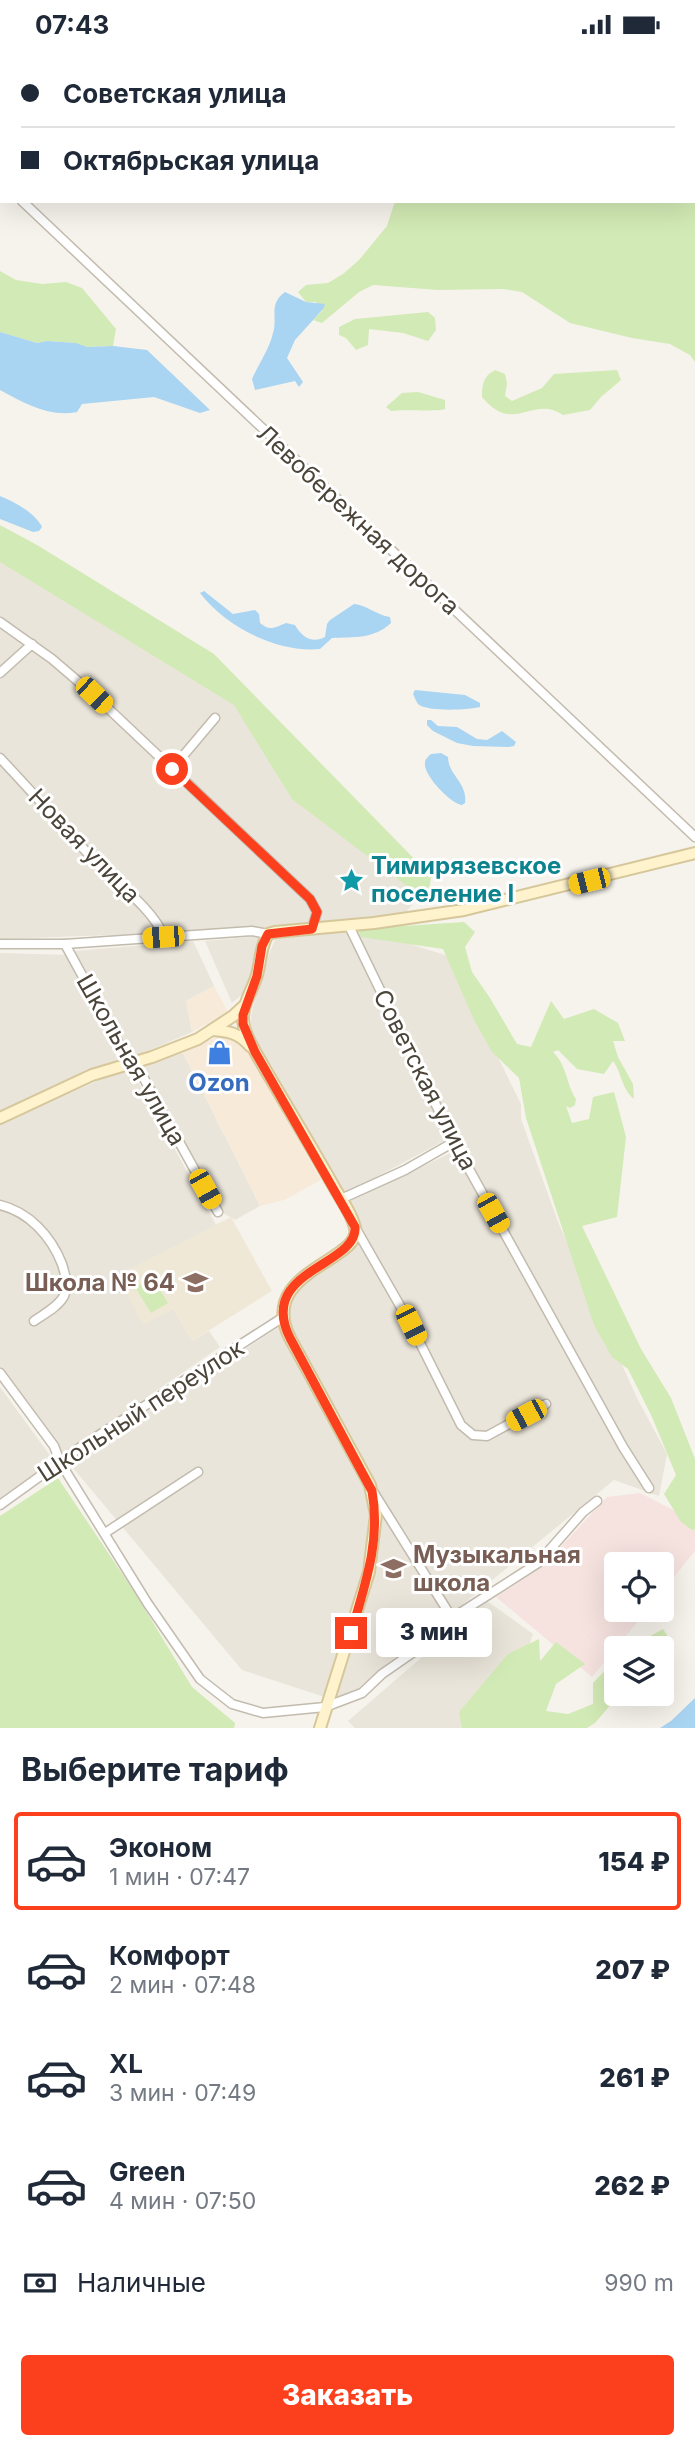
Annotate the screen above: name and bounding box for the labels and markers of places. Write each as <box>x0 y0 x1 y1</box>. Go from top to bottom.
place label: Тимирязевское поселение I <box>371 851 561 908</box>
place icon: Тимирязевское поселение I <box>337 866 365 894</box>
shop icon: Ozon <box>205 1038 233 1066</box>
place label: Ozon <box>188 1068 250 1097</box>
place label: Школа № 64 <box>25 1268 175 1297</box>
school or university icon: Школа № 64 <box>181 1269 209 1297</box>
place label: Музыкальная школа <box>413 1540 581 1597</box>
school or university icon: Музыкальная школа <box>379 1555 407 1583</box>

